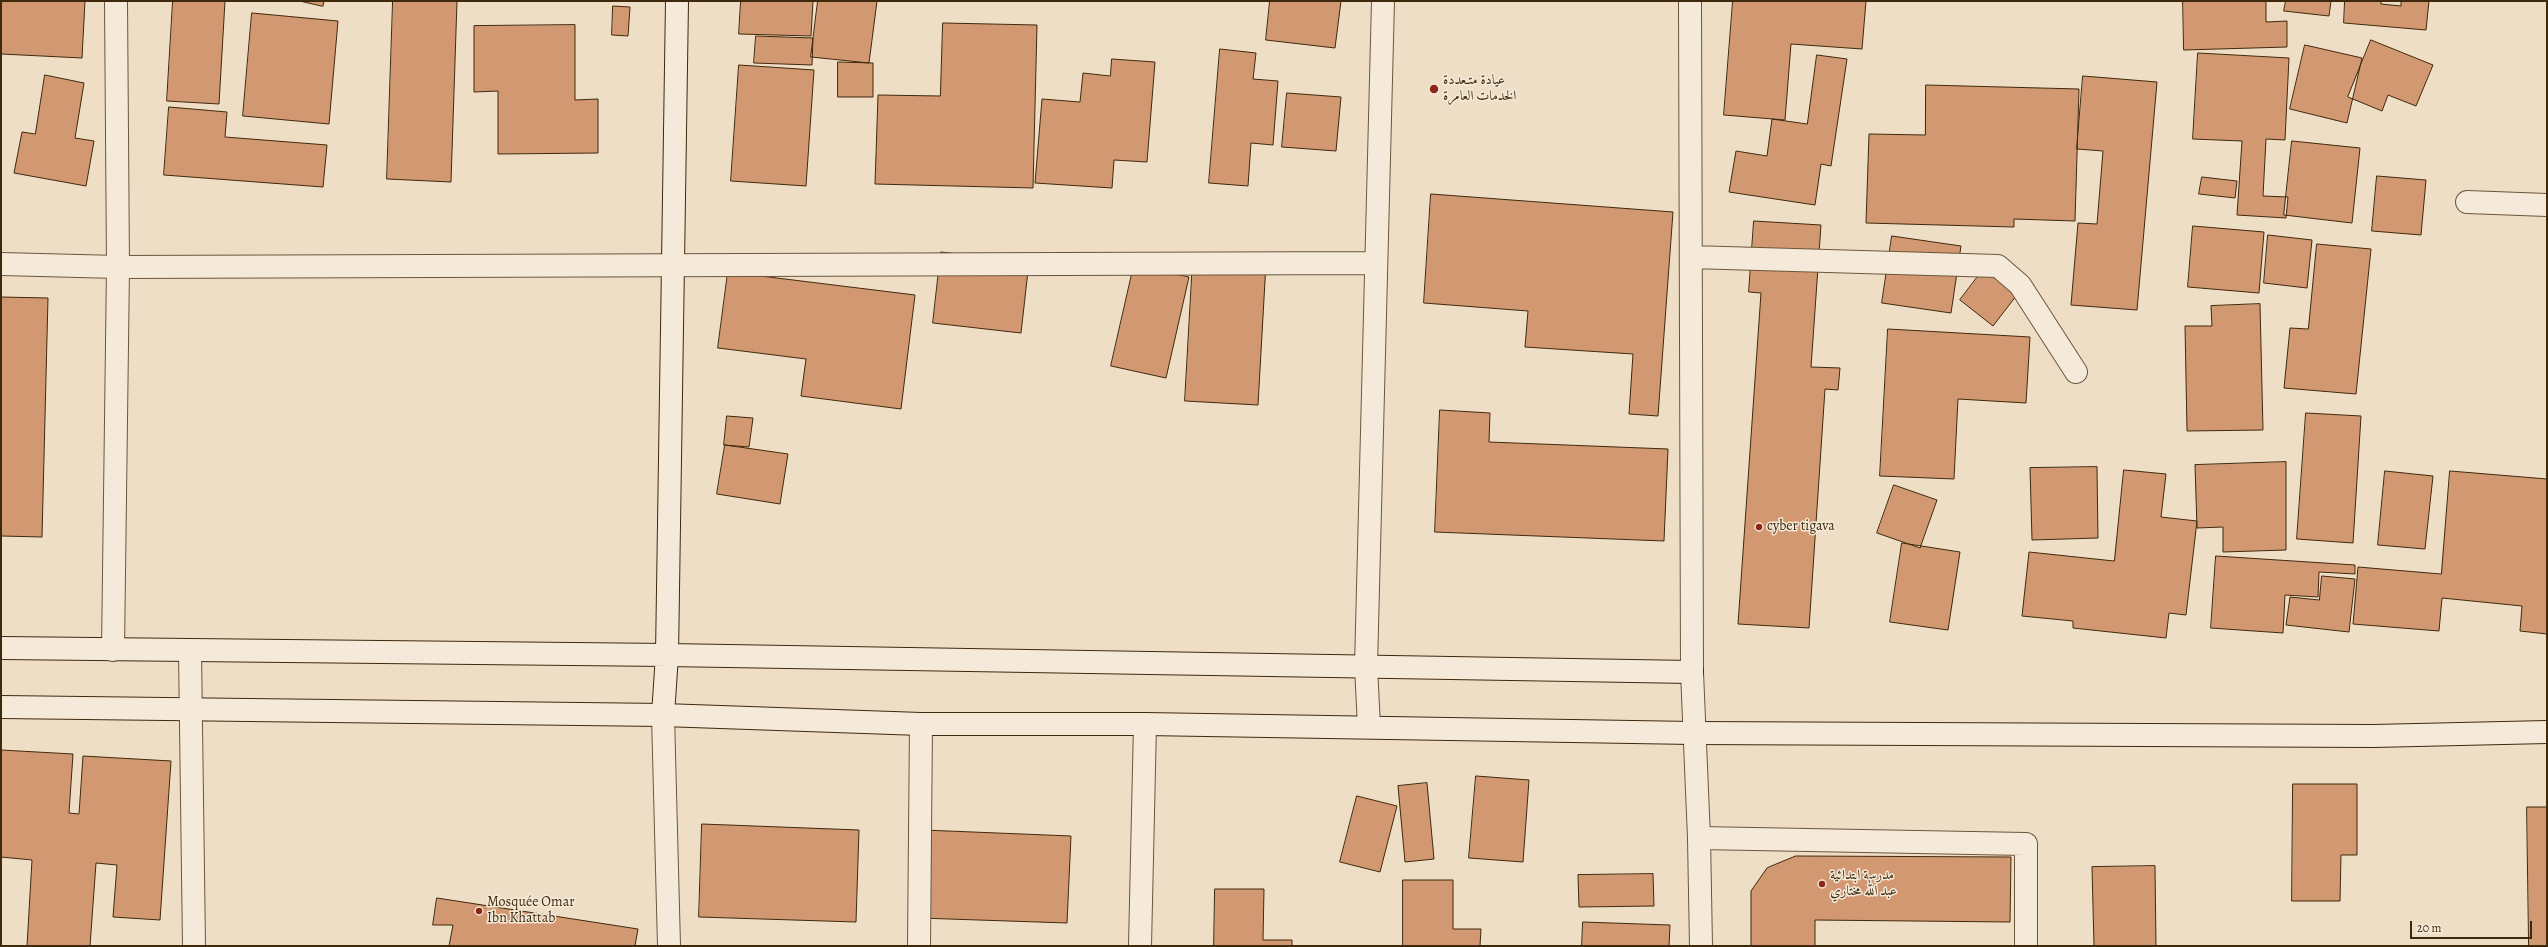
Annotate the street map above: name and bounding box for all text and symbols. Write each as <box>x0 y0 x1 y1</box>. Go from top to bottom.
place label: عيادة متـعددة الخدمات العامرة <box>1443 73 1516 106</box>
marker: عيادة متـعددة الخدمات العامرة <box>1428 83 1440 95</box>
place label: cyber tigava <box>1767 519 1835 535</box>
marker: cyber tigava <box>1754 522 1764 532</box>
place label: مدرسة ابتدائية عبد الله مختاري <box>1830 868 1897 900</box>
marker: مدرسة ابتدائية عبد الله مختاري <box>1817 879 1827 889</box>
place label: Mosquée Omar Ibn Khattab <box>487 895 575 928</box>
marker: Mosquée Omar Ibn Khattab <box>474 906 484 916</box>
scale bar <box>2412 913 2534 939</box>
text: 20 m <box>2417 920 2441 936</box>

